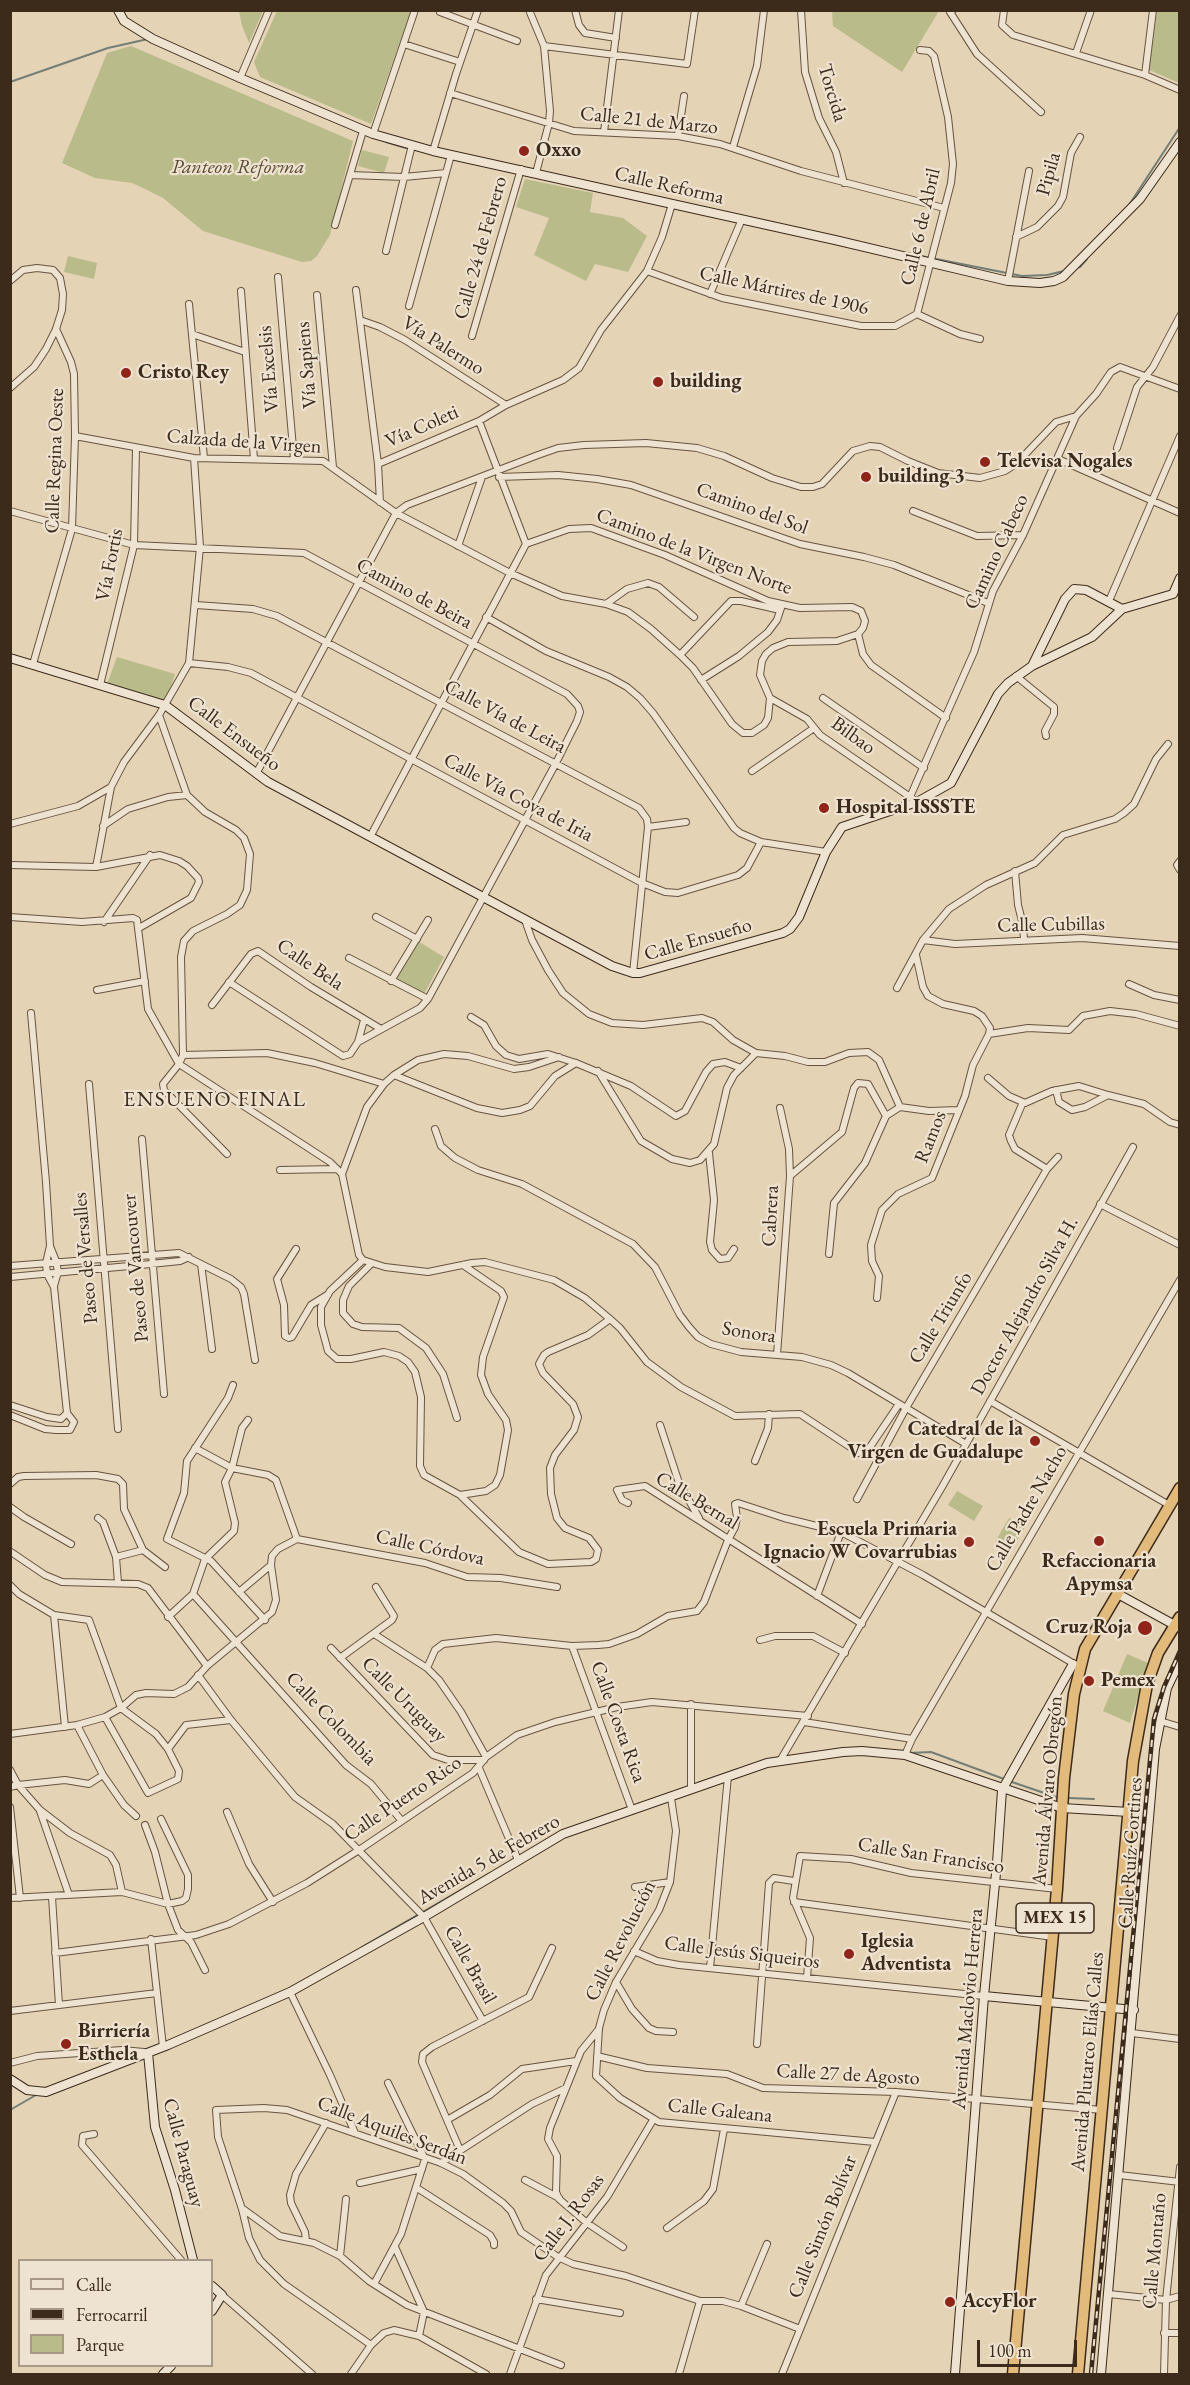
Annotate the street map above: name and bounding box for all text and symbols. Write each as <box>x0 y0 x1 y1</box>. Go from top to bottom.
street label: Torcida <box>812 61 852 125</box>
street label: Calle 21 de Marzo <box>579 102 719 140</box>
place label: Oxxo <box>536 139 581 163</box>
marker: Oxxo <box>517 144 531 158</box>
street label: Pipila <box>1031 150 1067 198</box>
park label: Panteon Reforma <box>172 156 304 180</box>
street label: Calle Reforma <box>612 162 726 210</box>
street label: Calle 6 de Abril <box>896 166 946 288</box>
street label: Calle 24 de Febrero <box>449 174 513 322</box>
street label: Calle Mártires de 1906 <box>697 261 871 321</box>
street label: Vía Palermo <box>397 311 489 381</box>
street label: Vía Sapiens <box>291 320 323 410</box>
street label: Vía Excelsis <box>253 324 285 414</box>
place label: Cristo Rey <box>138 361 229 385</box>
marker: Cristo Rey <box>119 366 133 380</box>
place label: building <box>670 370 741 394</box>
marker: building <box>651 375 665 389</box>
street label: Calle Regina Oeste <box>40 388 70 534</box>
street label: Vía Coleti <box>382 400 462 454</box>
street label: Calzada de la Virgen <box>166 425 322 459</box>
place label: Televisa Nogales <box>997 450 1132 474</box>
marker: Televisa Nogales <box>978 455 992 469</box>
place label: building 3 <box>878 465 965 489</box>
marker: building 3 <box>859 470 873 484</box>
street label: Camino del Sol <box>693 478 811 540</box>
street label: Camino Cabeco <box>960 490 1034 614</box>
street label: Camino de la Virgen Norte <box>593 504 795 600</box>
street label: Vía Fortis <box>91 526 129 604</box>
street label: Camino de Beira <box>352 553 476 635</box>
street label: Calle Vía de Leira <box>440 675 570 759</box>
street label: Calle Ensueño <box>183 691 285 777</box>
street label: Bilbao <box>826 712 880 760</box>
street label: Calle Vía Cova de Iria <box>439 748 597 848</box>
place label: Hospital ISSSTE <box>836 796 975 820</box>
marker: Hospital ISSSTE <box>817 801 831 815</box>
street label: Calle Cubillas <box>997 912 1105 938</box>
street label: Calle Ensueño <box>641 913 755 967</box>
street label: Calle Bela <box>272 934 348 996</box>
district label: ENSUENO FINAL <box>123 1087 307 1113</box>
street label: Ramos <box>910 1107 952 1167</box>
street label: Cabrera <box>757 1185 785 1247</box>
street label: Paseo de Versalles <box>68 1191 104 1325</box>
street label: Paseo de Vancouver <box>118 1193 154 1343</box>
street label: Doctor Alejandro Silva H. <box>966 1213 1084 1399</box>
street label: Calle Triunfo <box>904 1267 978 1369</box>
street label: Sonora <box>720 1317 778 1349</box>
place label: Catedral de la Virgen de Guadalupe <box>847 1418 1023 1465</box>
marker: Catedral de la Virgen de Guadalupe <box>1028 1434 1042 1448</box>
street label: Calle Padre Nacho <box>981 1441 1073 1577</box>
street label: Calle Bernal <box>651 1467 743 1535</box>
place label: Escuela Primaria Ignacio W Covarrubias <box>763 1518 957 1565</box>
street label: Calle Córdova <box>373 1525 487 1571</box>
marker: Refaccionaria Apymsa <box>1092 1534 1106 1548</box>
marker: Escuela Primaria Ignacio W Covarrubias <box>962 1535 976 1549</box>
place label: Refaccionaria Apymsa <box>1042 1550 1156 1597</box>
place label: Cruz Roja <box>1046 1616 1132 1640</box>
marker: Cruz Roja <box>1136 1619 1154 1637</box>
street label: Calle Uruguay <box>356 1652 452 1748</box>
street label: Calle Costa Rica <box>585 1658 651 1786</box>
street label: Calle Colombia <box>280 1667 382 1771</box>
place label: Pemex <box>1101 1669 1155 1693</box>
marker: Pemex <box>1082 1674 1096 1688</box>
street label: Avenida Álvaro Obregón <box>1028 1695 1068 1887</box>
street label: Calle Puerto Rico <box>340 1751 466 1847</box>
street label: Calle Ruíz Cortines <box>1114 1777 1148 1929</box>
street label: Avenida 5 de Febrero <box>414 1810 564 1910</box>
street label: Calle San Francisco <box>856 1833 1006 1879</box>
street label: Calle Revolución <box>580 1877 662 2005</box>
road number: MEX 15 <box>1016 1903 1094 1933</box>
street label: Avenida Maclovio Herrera <box>947 1908 989 2110</box>
street label: Calle Brasil <box>439 1922 501 2008</box>
place label: Iglesia Adventista <box>861 1930 951 1977</box>
street label: Calle Jesús Siqueiros <box>663 1932 821 1974</box>
marker: Iglesia Adventista <box>842 1947 856 1961</box>
street label: Avenida Plutarco Elías Calles <box>1066 1951 1110 2173</box>
place label: Birriería Esthela <box>78 2020 150 2067</box>
marker: Birriería Esthela <box>59 2037 73 2051</box>
street label: Calle 27 de Agosto <box>776 2059 920 2091</box>
street label: Calle Aquiles Serdán <box>314 2091 470 2171</box>
street label: Calle Galeana <box>666 2094 774 2128</box>
street label: Calle Paraguay <box>157 2096 209 2210</box>
street label: Calle Simón Bolívar <box>783 2152 863 2302</box>
street label: Calle J. Rosas <box>528 2169 610 2267</box>
street label: Calle Montaño <box>1138 2192 1172 2310</box>
legend <box>18 2259 213 2367</box>
text: Calle <box>76 2273 112 2296</box>
place label: AccyFlor <box>962 2290 1037 2314</box>
marker: AccyFlor <box>943 2295 957 2309</box>
text: Ferrocarril <box>76 2303 148 2326</box>
scale bar <box>980 2328 1080 2366</box>
text: Parque <box>76 2333 124 2356</box>
text: 100 m <box>988 2339 1032 2362</box>

